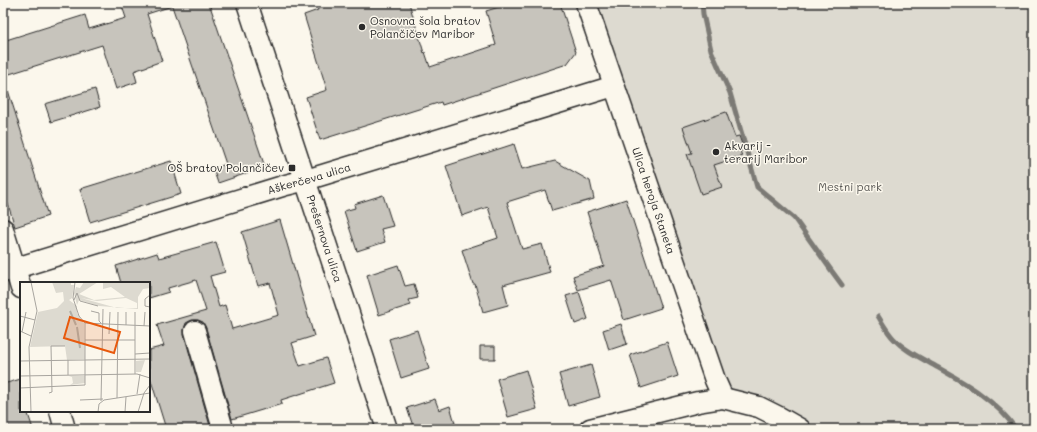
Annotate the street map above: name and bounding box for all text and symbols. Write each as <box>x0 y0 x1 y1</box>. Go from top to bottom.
place label: Osnovna šola bratov Polančičev Maribor <box>370 13 481 41</box>
marker: Osnovna šola bratov Polančičev Maribor <box>357 22 367 32</box>
place label: Akvarij - terarij Maribor <box>724 138 808 166</box>
street label: Ulica heroja Staneta <box>629 145 679 256</box>
marker: Akvarij - terarij Maribor <box>711 147 721 157</box>
street label: Aškerčeva ulica <box>265 159 353 197</box>
place label: OŠ bratov Polančičev <box>168 160 284 175</box>
marker: OŠ bratov Polančičev <box>287 163 297 173</box>
park label: Mestni park <box>818 179 882 194</box>
street label: Prešernova ulica <box>304 193 346 284</box>
inset map <box>20 282 150 412</box>

